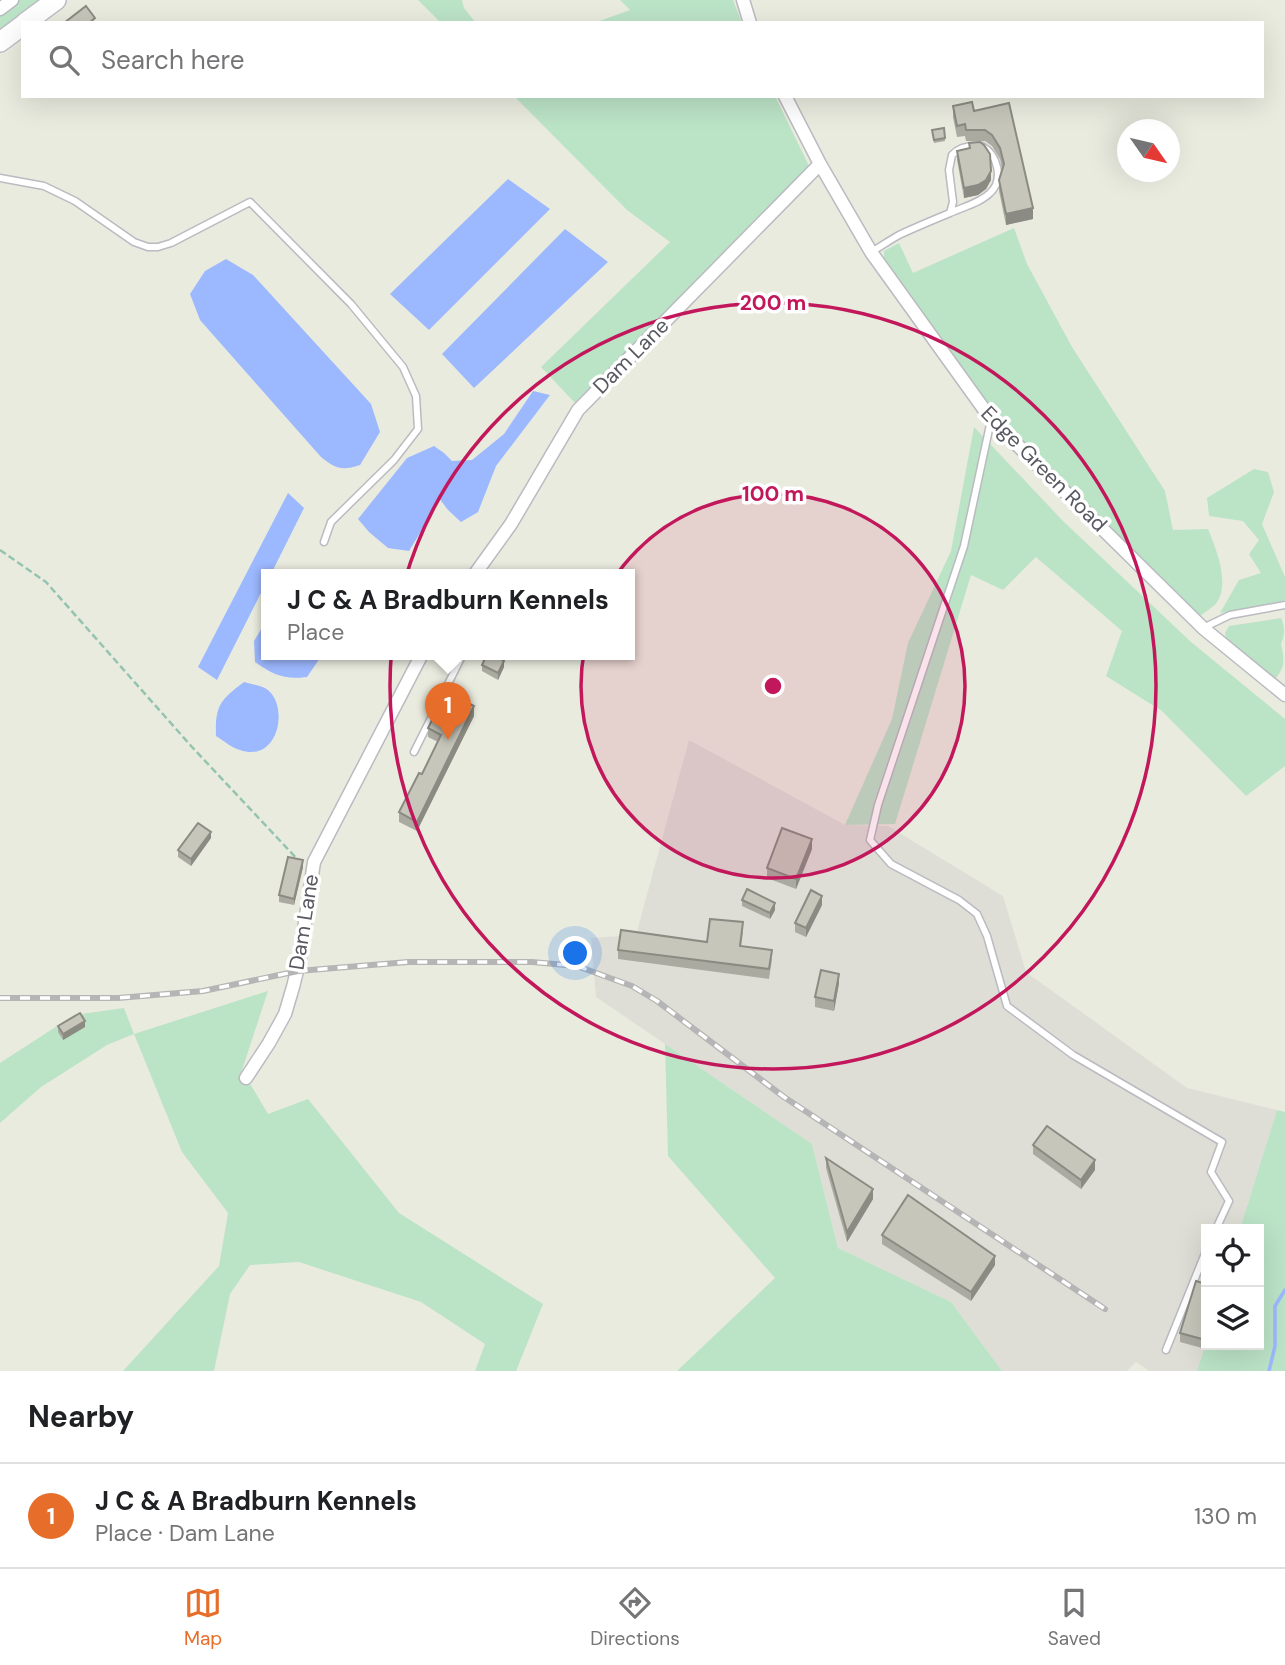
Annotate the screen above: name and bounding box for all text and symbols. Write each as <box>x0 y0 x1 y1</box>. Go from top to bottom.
search box <box>21 21 1264 98</box>
icon: search <box>45 41 83 79</box>
text: Search here <box>101 43 244 77</box>
north arrow <box>1117 119 1180 182</box>
text: 200 m <box>740 289 806 317</box>
street label: Dam Lane <box>587 312 675 400</box>
street label: Edge Green Road <box>975 400 1113 538</box>
text: 100 m <box>742 480 804 508</box>
popup <box>261 569 635 660</box>
text: J C & A Bradburn Kennels <box>287 583 609 617</box>
text: Place <box>287 617 344 647</box>
centre of rings <box>761 674 785 698</box>
pin: 1 <box>425 682 471 740</box>
street label: Dam Lane <box>283 872 325 972</box>
your location <box>558 936 592 970</box>
map controls <box>1201 1224 1264 1350</box>
button: locate <box>1201 1224 1264 1287</box>
button: layers <box>1201 1287 1264 1350</box>
text: Nearby <box>28 1397 134 1436</box>
text: J C & A Bradburn Kennels <box>95 1484 417 1518</box>
text: 1 <box>47 1501 55 1531</box>
text: 130 m <box>1194 1501 1257 1531</box>
text: Place · Dam Lane <box>95 1518 275 1548</box>
tab: Map <box>184 1584 222 1651</box>
tab: Directions <box>590 1584 680 1651</box>
tab: Saved <box>1048 1584 1101 1651</box>

